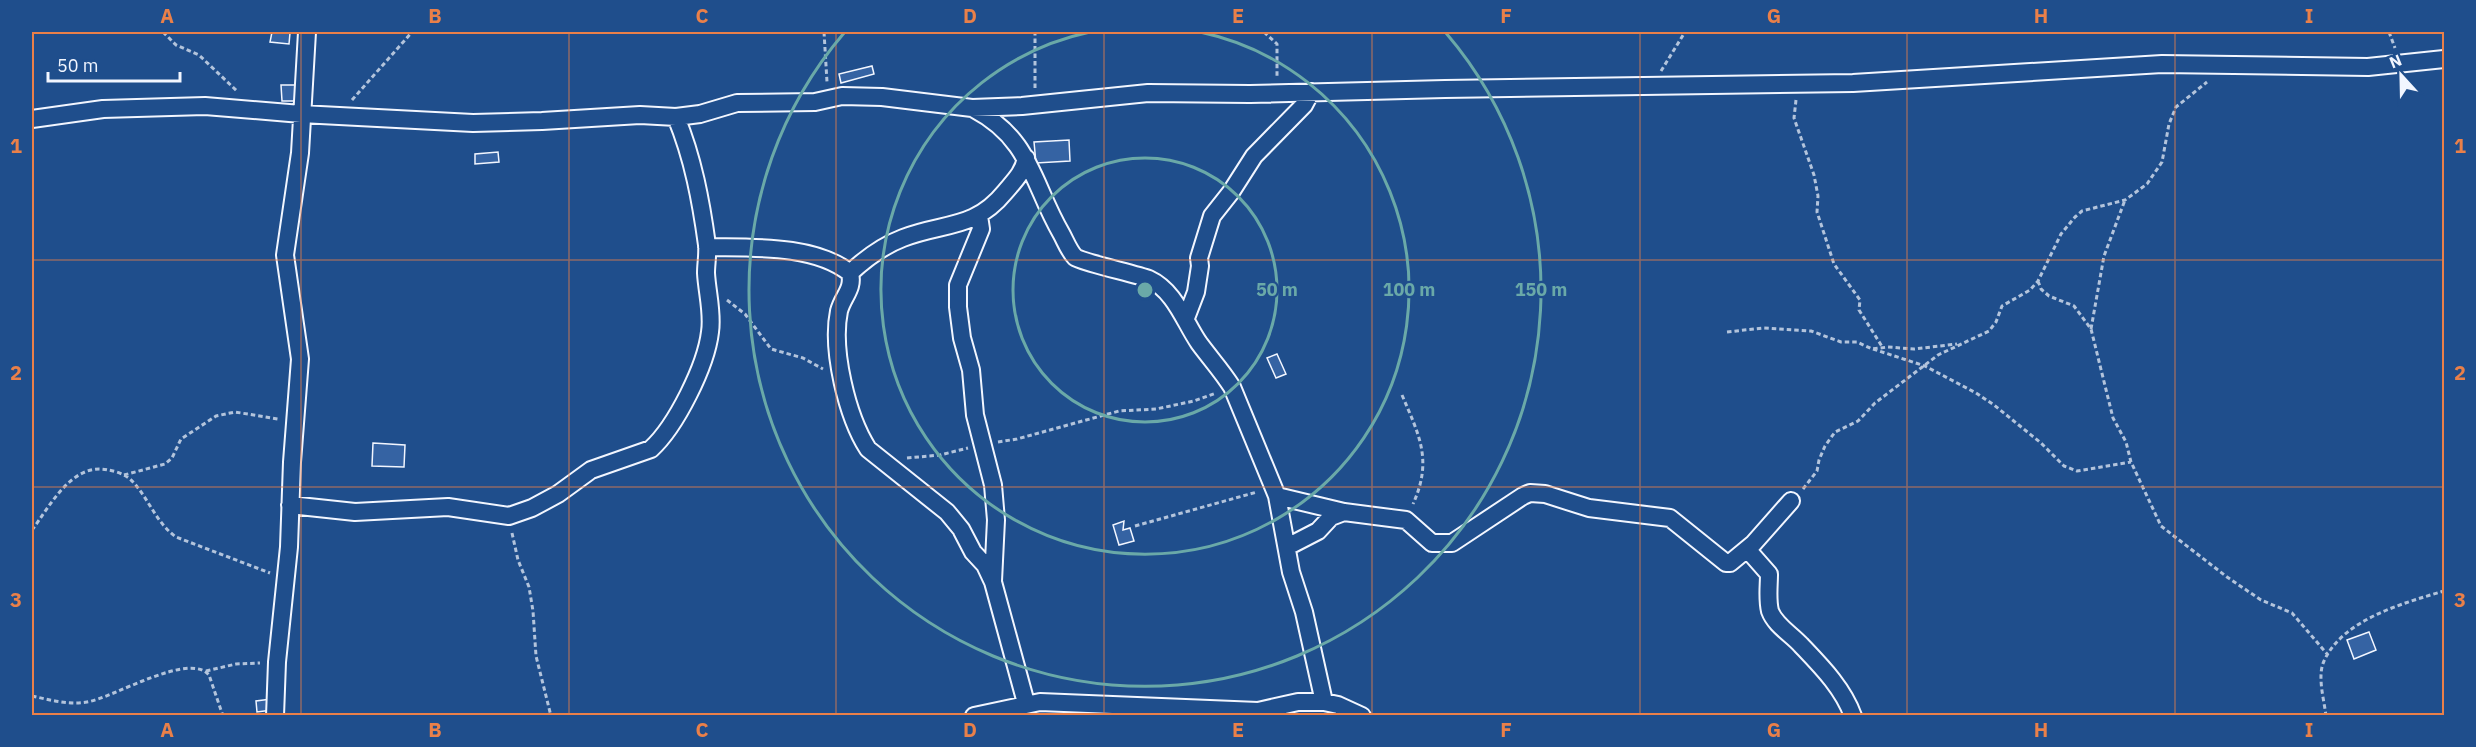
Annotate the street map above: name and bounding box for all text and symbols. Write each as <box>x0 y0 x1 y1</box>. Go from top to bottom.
text: A <box>160 2 174 29</box>
text: B <box>428 2 442 29</box>
text: C <box>695 2 709 29</box>
text: D <box>963 2 977 29</box>
text: E <box>1232 2 1244 29</box>
text: F <box>1500 2 1512 29</box>
text: G <box>1767 2 1781 29</box>
text: H <box>2034 2 2048 29</box>
text: I <box>2305 2 2313 29</box>
scale bar <box>48 45 180 83</box>
north arrow <box>2371 45 2431 105</box>
text: N <box>2386 50 2405 73</box>
text: 50 m <box>57 54 99 77</box>
text: 1 <box>10 132 22 159</box>
text: 1 <box>2454 132 2466 159</box>
text: 50 m <box>1256 278 1298 301</box>
text: 100 m <box>1383 278 1435 301</box>
text: 150 m <box>1515 278 1567 301</box>
centre of rings <box>1135 280 1155 300</box>
text: 2 <box>10 359 22 386</box>
text: 2 <box>2454 359 2466 386</box>
text: 3 <box>10 586 22 613</box>
text: 3 <box>2454 586 2466 613</box>
text: A <box>160 716 174 743</box>
text: B <box>428 716 442 743</box>
text: C <box>695 716 709 743</box>
text: D <box>963 716 977 743</box>
text: E <box>1232 716 1244 743</box>
text: F <box>1500 716 1512 743</box>
text: G <box>1767 716 1781 743</box>
text: H <box>2034 716 2048 743</box>
text: I <box>2305 716 2313 743</box>

